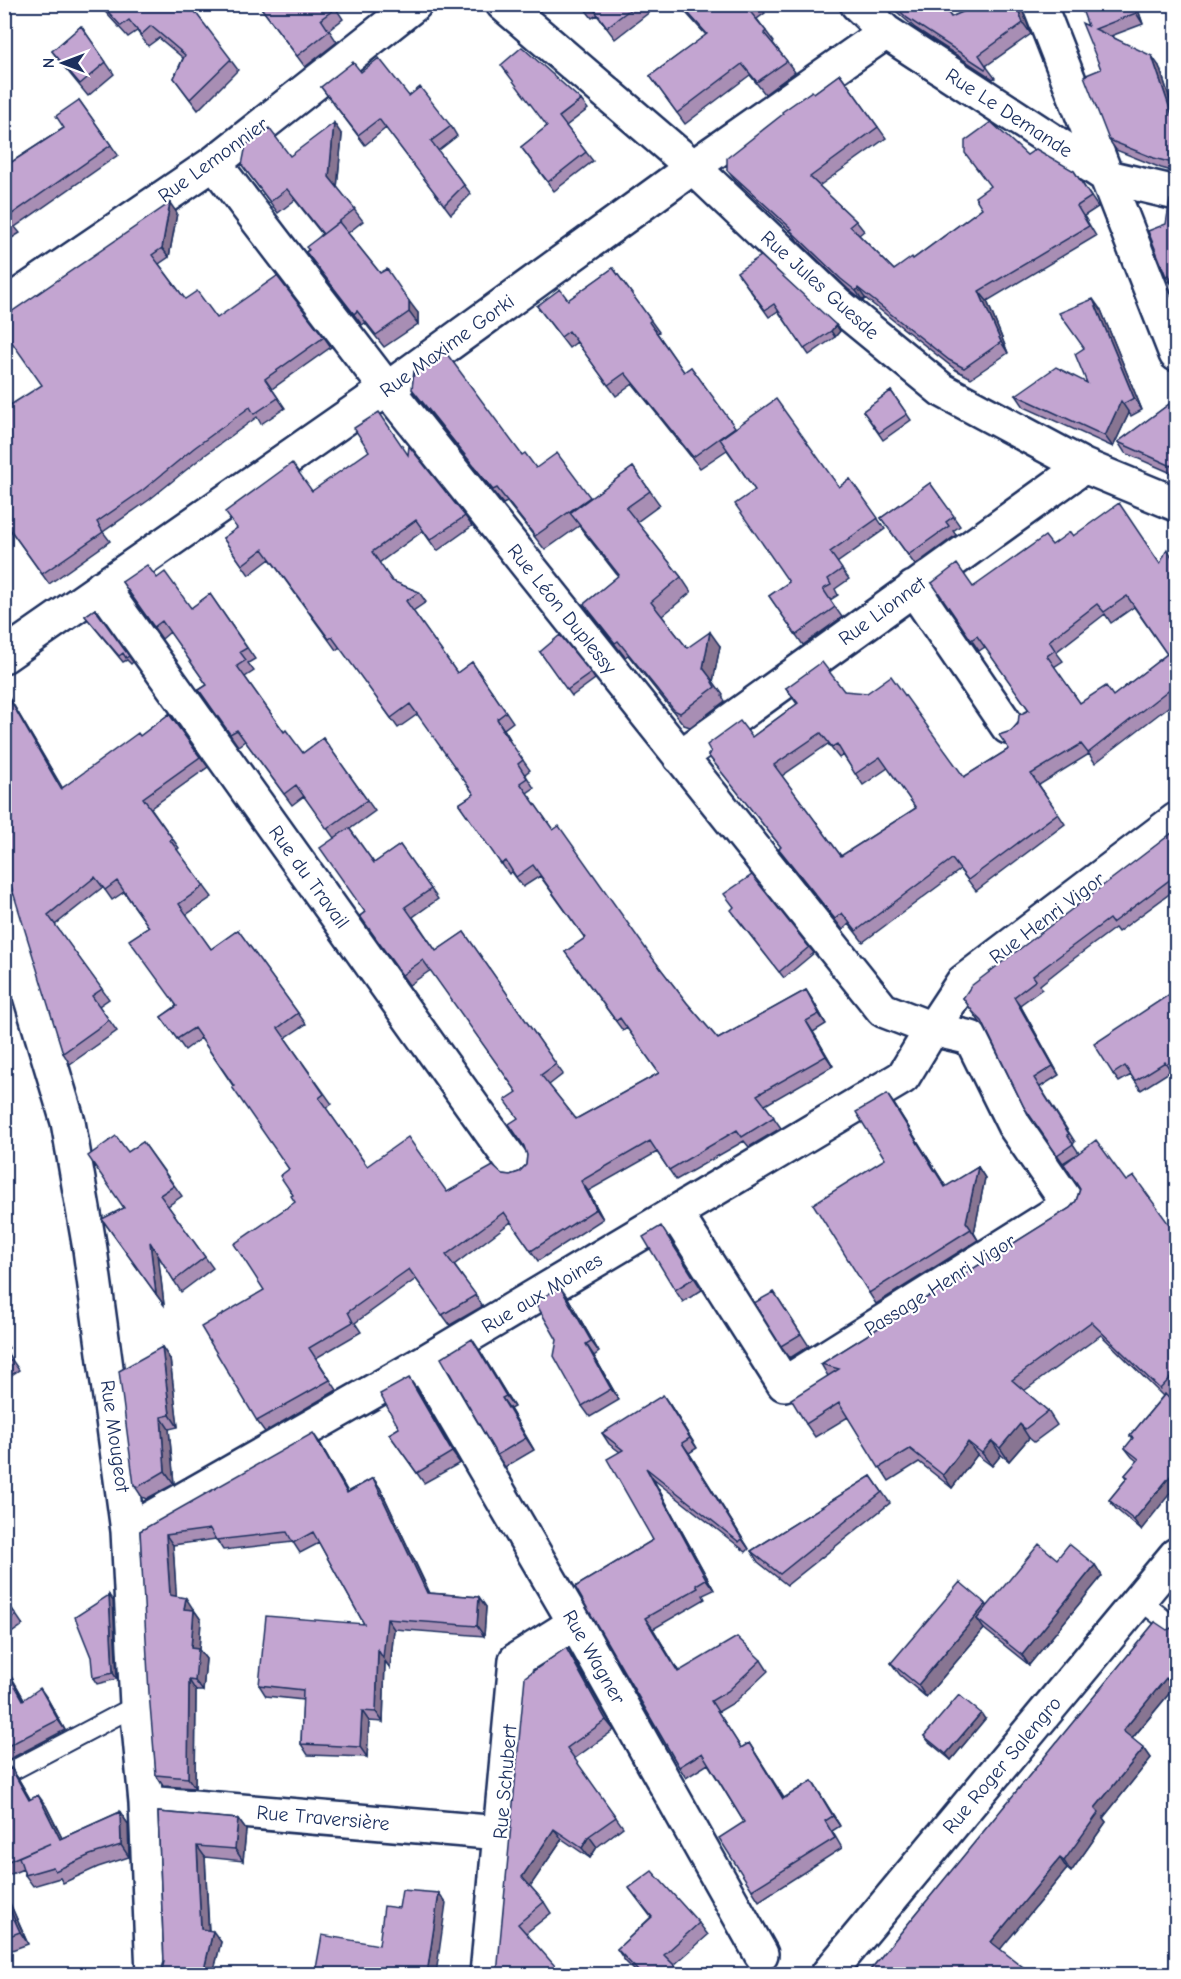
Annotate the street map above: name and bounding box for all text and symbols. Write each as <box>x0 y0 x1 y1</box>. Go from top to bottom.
north arrow <box>33 33 93 93</box>
text: N <box>40 58 58 68</box>
street label: Rue Le Demande <box>941 64 1077 162</box>
street label: Rue Lemonnier <box>154 112 272 208</box>
street label: Rue Jules Guesde <box>756 226 884 344</box>
street label: Rue Maxime Gorki <box>375 290 519 402</box>
street label: Rue Léon Duplessy <box>503 539 621 679</box>
street label: Rue Lionnet <box>834 571 931 650</box>
street label: Rue du Travail <box>264 821 354 933</box>
street label: Rue Henri Vigor <box>985 867 1109 969</box>
street label: Passage Henri Vigor <box>860 1229 1020 1341</box>
street label: Rue aux Moines <box>477 1248 607 1338</box>
street label: Rue Mougeot <box>96 1378 134 1495</box>
street label: Rue Wagner <box>558 1606 630 1708</box>
street label: Rue Roger Salengro <box>938 1692 1066 1838</box>
street label: Rue Schubert <box>489 1723 522 1840</box>
street label: Rue Traversière <box>255 1801 391 1835</box>

